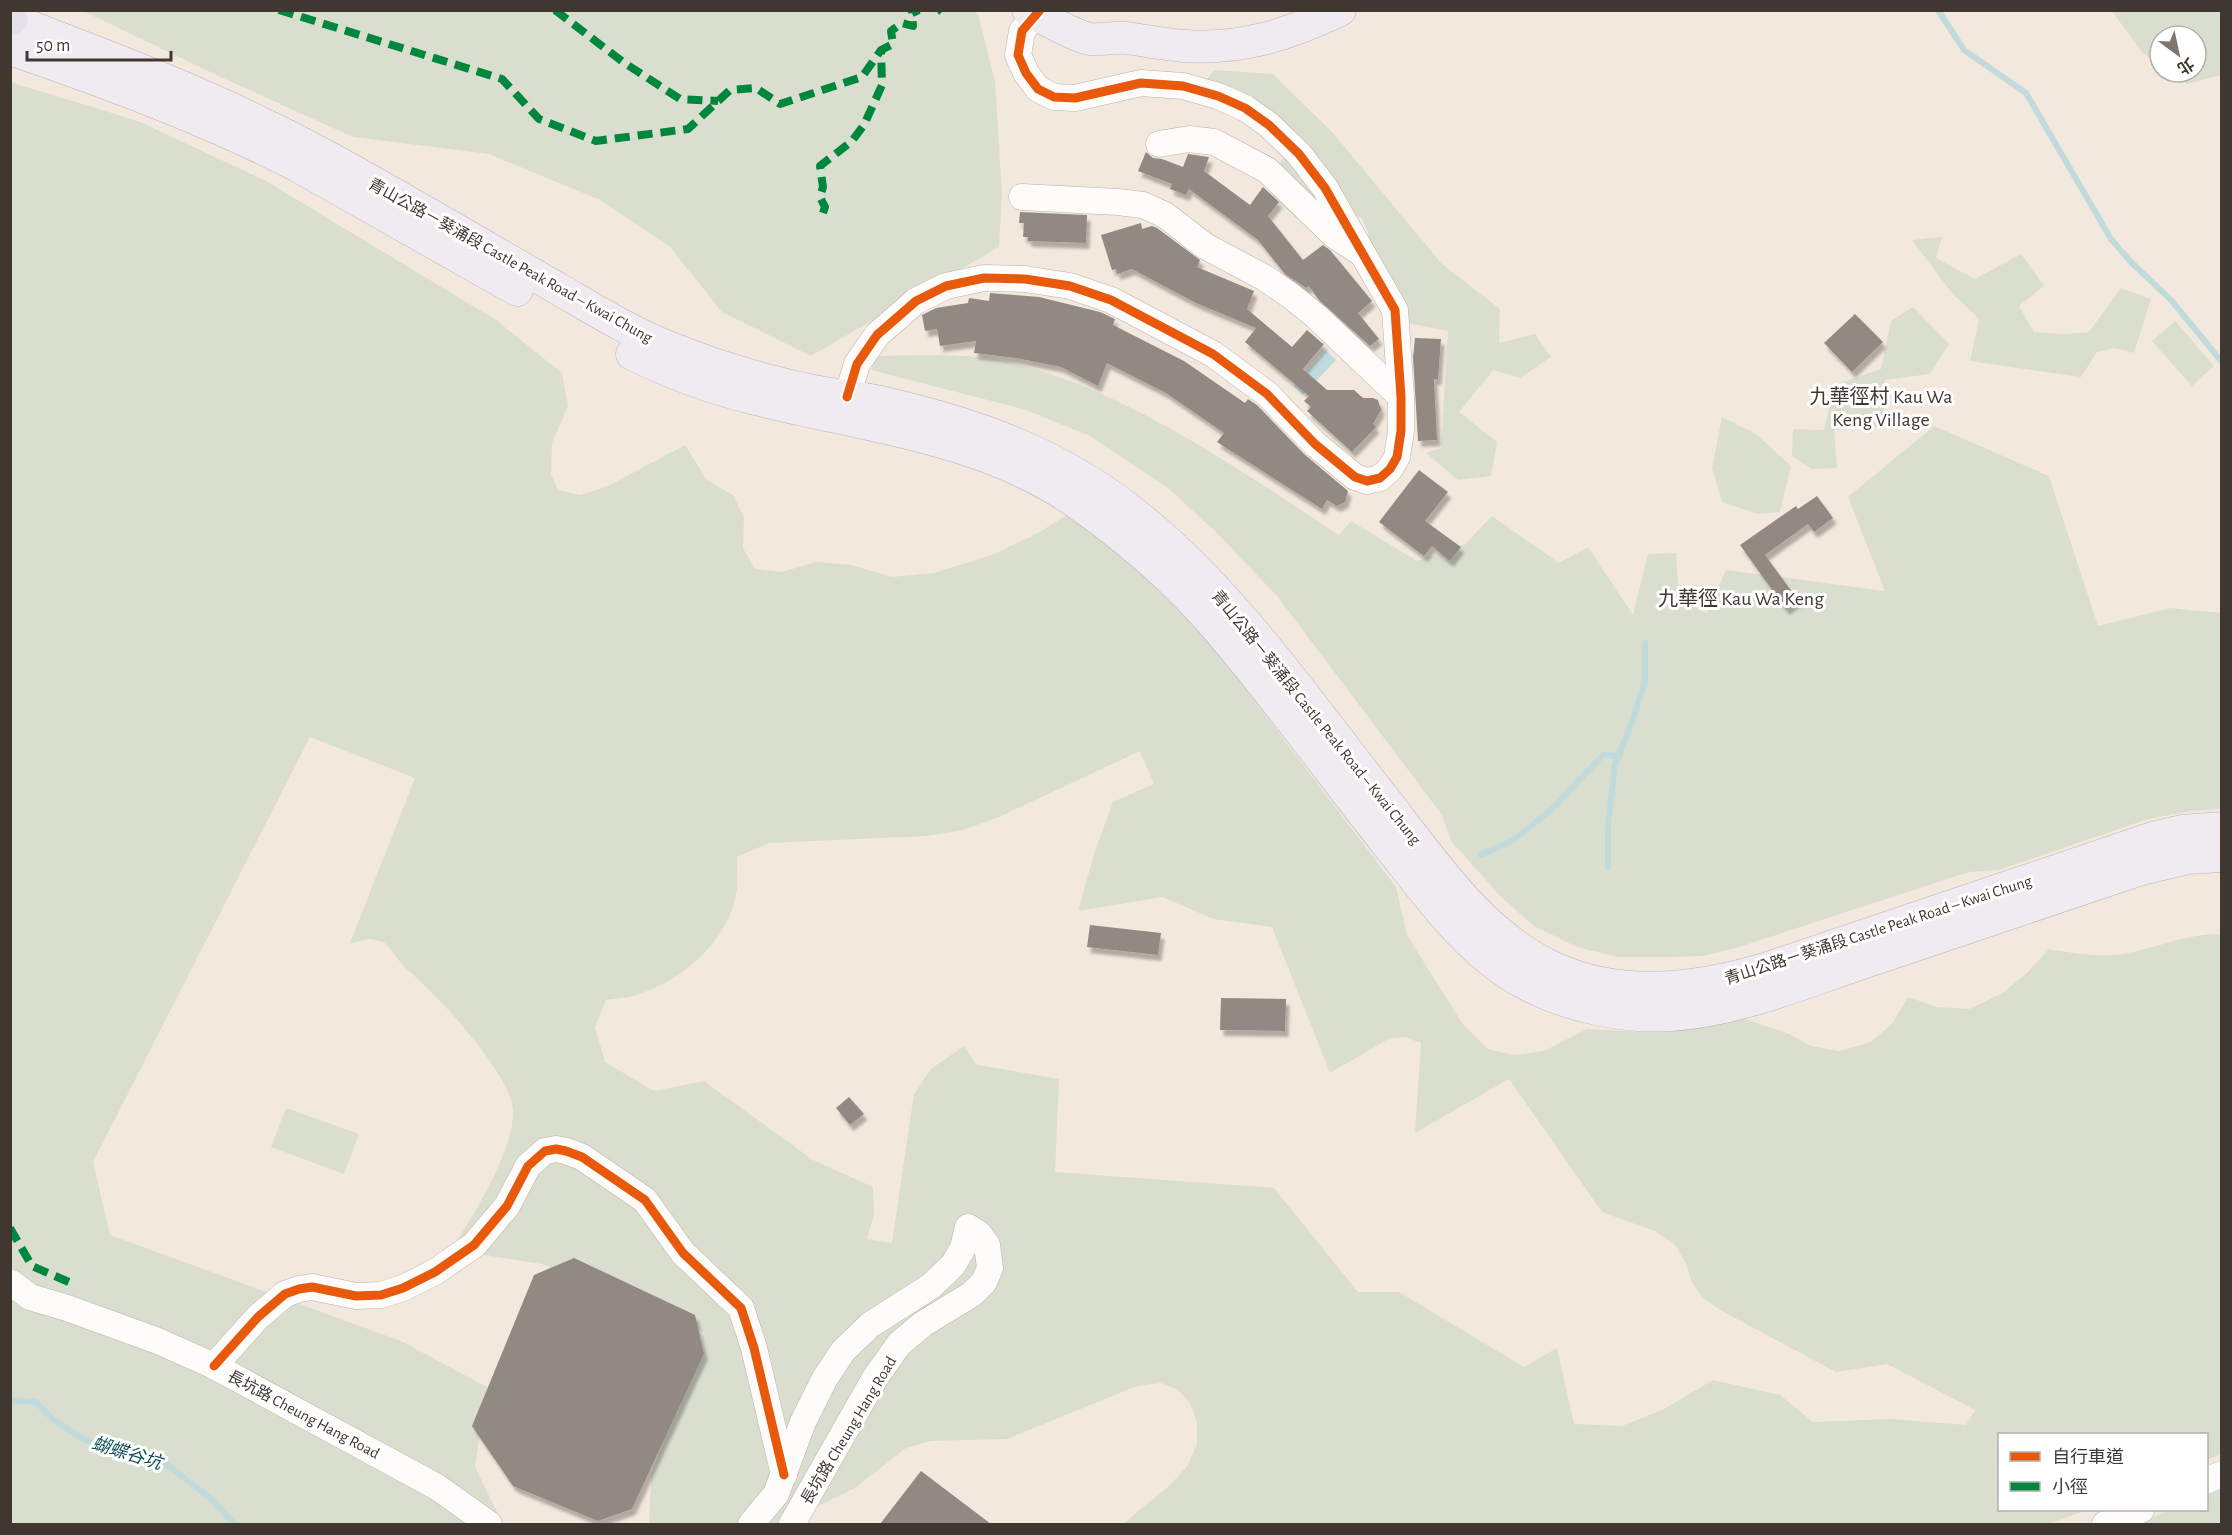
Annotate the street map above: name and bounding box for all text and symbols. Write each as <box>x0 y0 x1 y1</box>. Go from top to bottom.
scale bar <box>27 24 171 62</box>
north arrow <box>2148 24 2208 84</box>
text: 50 m <box>36 37 70 55</box>
text: 北 <box>2175 55 2197 78</box>
street label: 青山公路－葵涌段 Castle Peak Road – Kwai Chung <box>366 175 656 346</box>
district label: 九華徑村 Kau Wa Keng Village <box>1810 386 1952 430</box>
street label: 青山公路－葵涌段 Castle Peak Road – Kwai Chung <box>1209 587 1425 848</box>
district label: 九華徑 Kau Wa Keng <box>1658 588 1824 609</box>
street label: 青山公路－葵涌段 Castle Peak Road – Kwai Chung <box>1722 872 2034 987</box>
street label: 長坑路 Cheung Hang Road <box>797 1353 899 1507</box>
street label: 長坑路 Cheung Hang Road <box>225 1367 383 1462</box>
water label: 蝴蝶谷坑 <box>90 1433 167 1474</box>
legend <box>1998 1433 2208 1511</box>
text: 自行車道 <box>2052 1447 2124 1467</box>
text: 小徑 <box>2052 1477 2088 1497</box>

